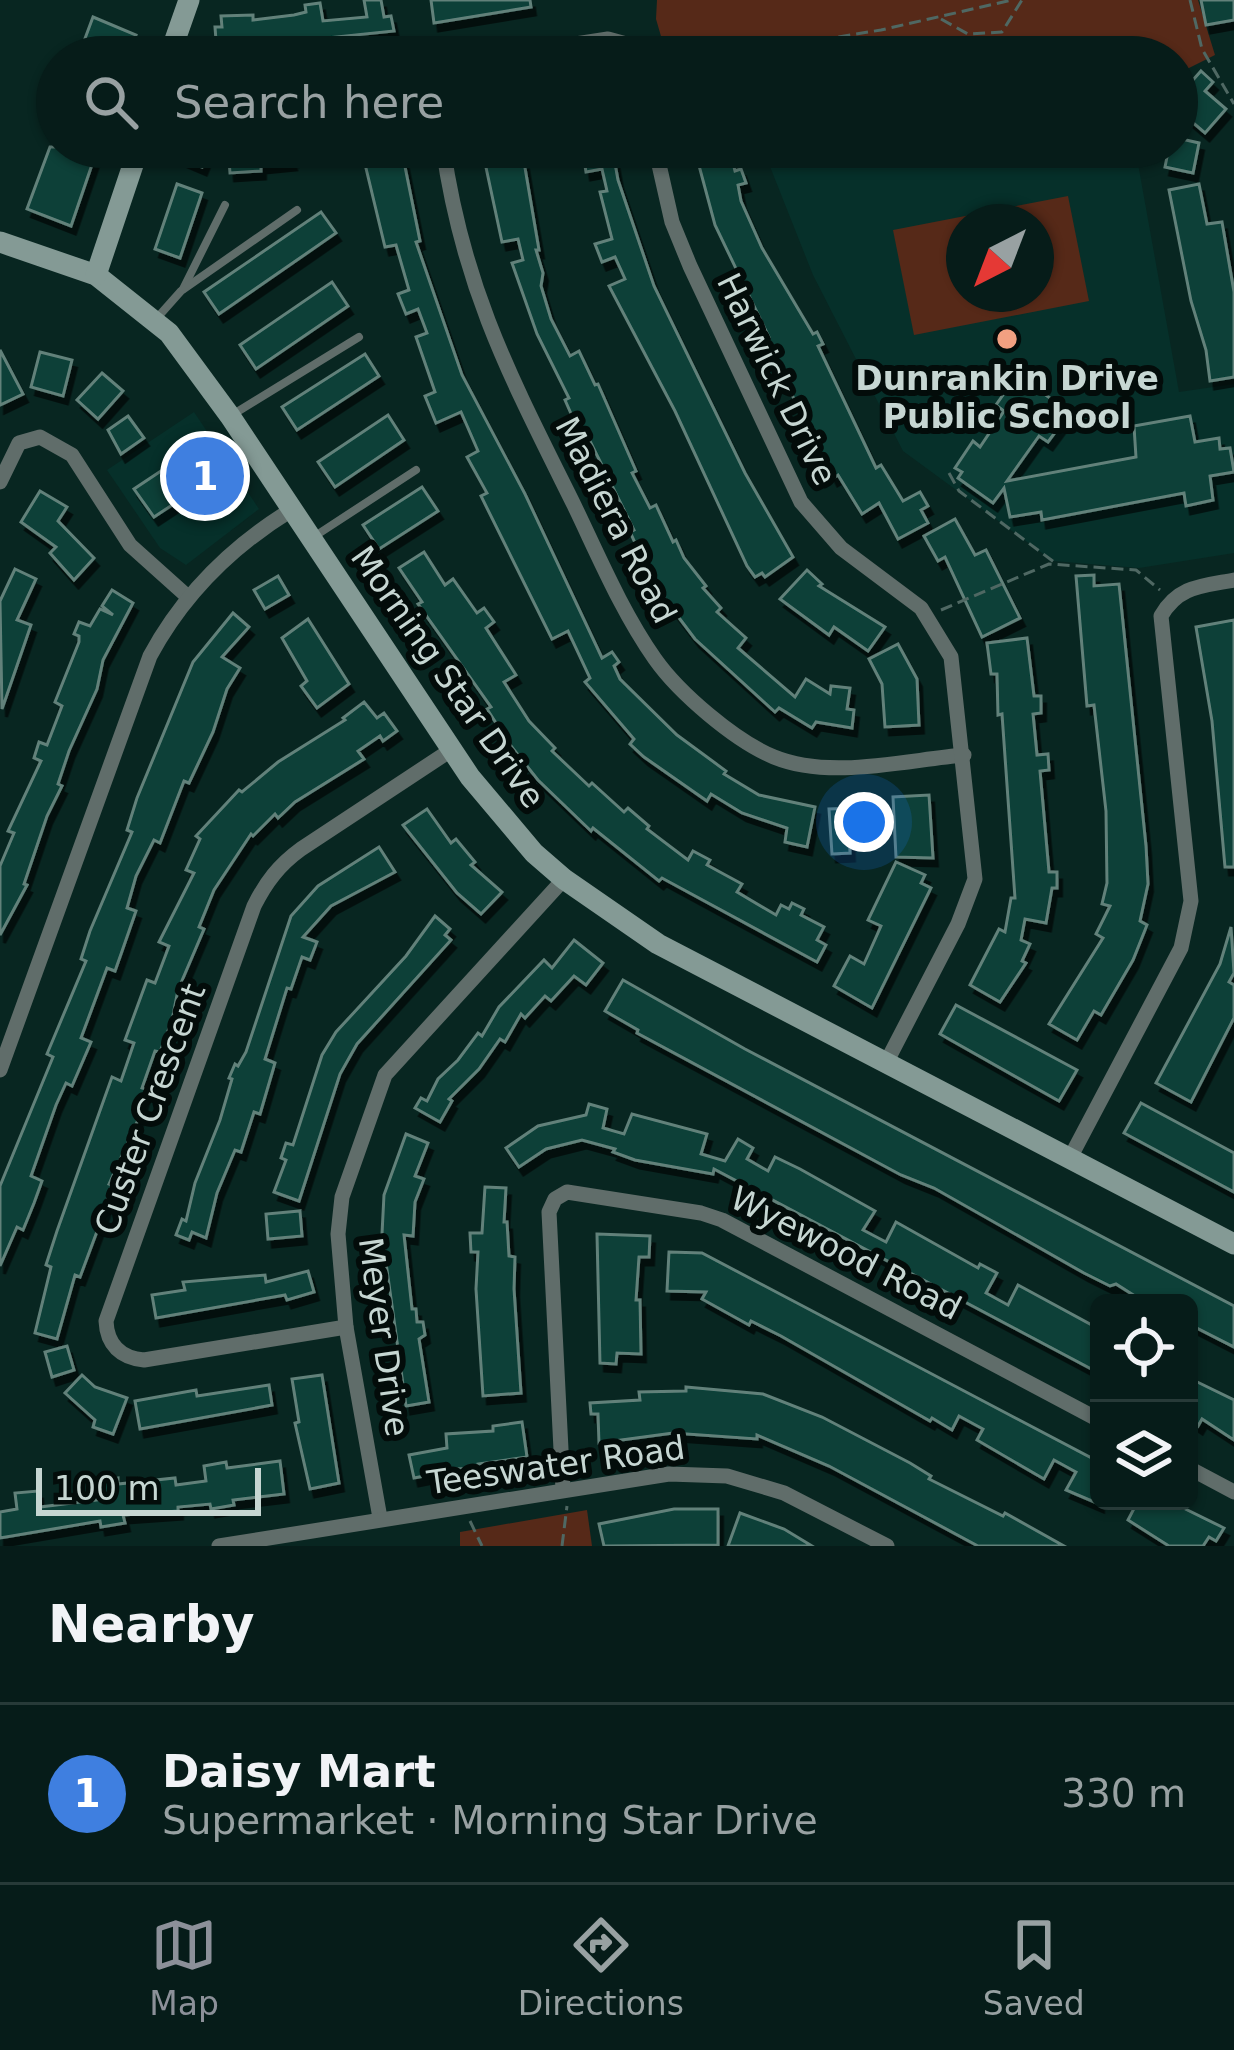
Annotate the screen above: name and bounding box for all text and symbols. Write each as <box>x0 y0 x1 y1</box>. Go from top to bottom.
search box <box>36 36 1198 168</box>
icon: search <box>78 69 144 135</box>
text: Search here <box>174 76 444 129</box>
north arrow <box>946 204 1054 312</box>
street label: Harwick Drive <box>709 267 845 491</box>
marker: Dunrankin Drive Public School <box>994 326 1020 352</box>
place label: Dunrankin Drive Public School <box>855 359 1159 436</box>
street label: Madiera Road <box>547 410 685 630</box>
pin: 1 <box>166 431 244 521</box>
street label: Morning Star Drive <box>343 539 553 815</box>
your location <box>834 792 894 852</box>
street label: Custer Crescent <box>87 978 214 1240</box>
street label: Wyewood Road <box>724 1178 968 1328</box>
street label: Meyer Drive <box>351 1235 417 1439</box>
map controls <box>1090 1294 1198 1510</box>
button: locate <box>1090 1294 1198 1402</box>
button: layers <box>1090 1402 1198 1510</box>
street label: Teeswater Road <box>424 1428 687 1503</box>
scale bar <box>36 1462 261 1515</box>
text: 100 m <box>54 1469 160 1508</box>
text: Nearby <box>48 1595 255 1654</box>
text: Daisy Mart <box>162 1745 436 1798</box>
text: 1 <box>73 1771 101 1816</box>
text: 330 m <box>1061 1771 1186 1816</box>
text: Supermarket · Morning Star Drive <box>162 1798 818 1843</box>
tab: Map <box>149 1912 219 2023</box>
tab: Directions <box>518 1912 684 2023</box>
tab: Saved <box>983 1912 1085 2023</box>

